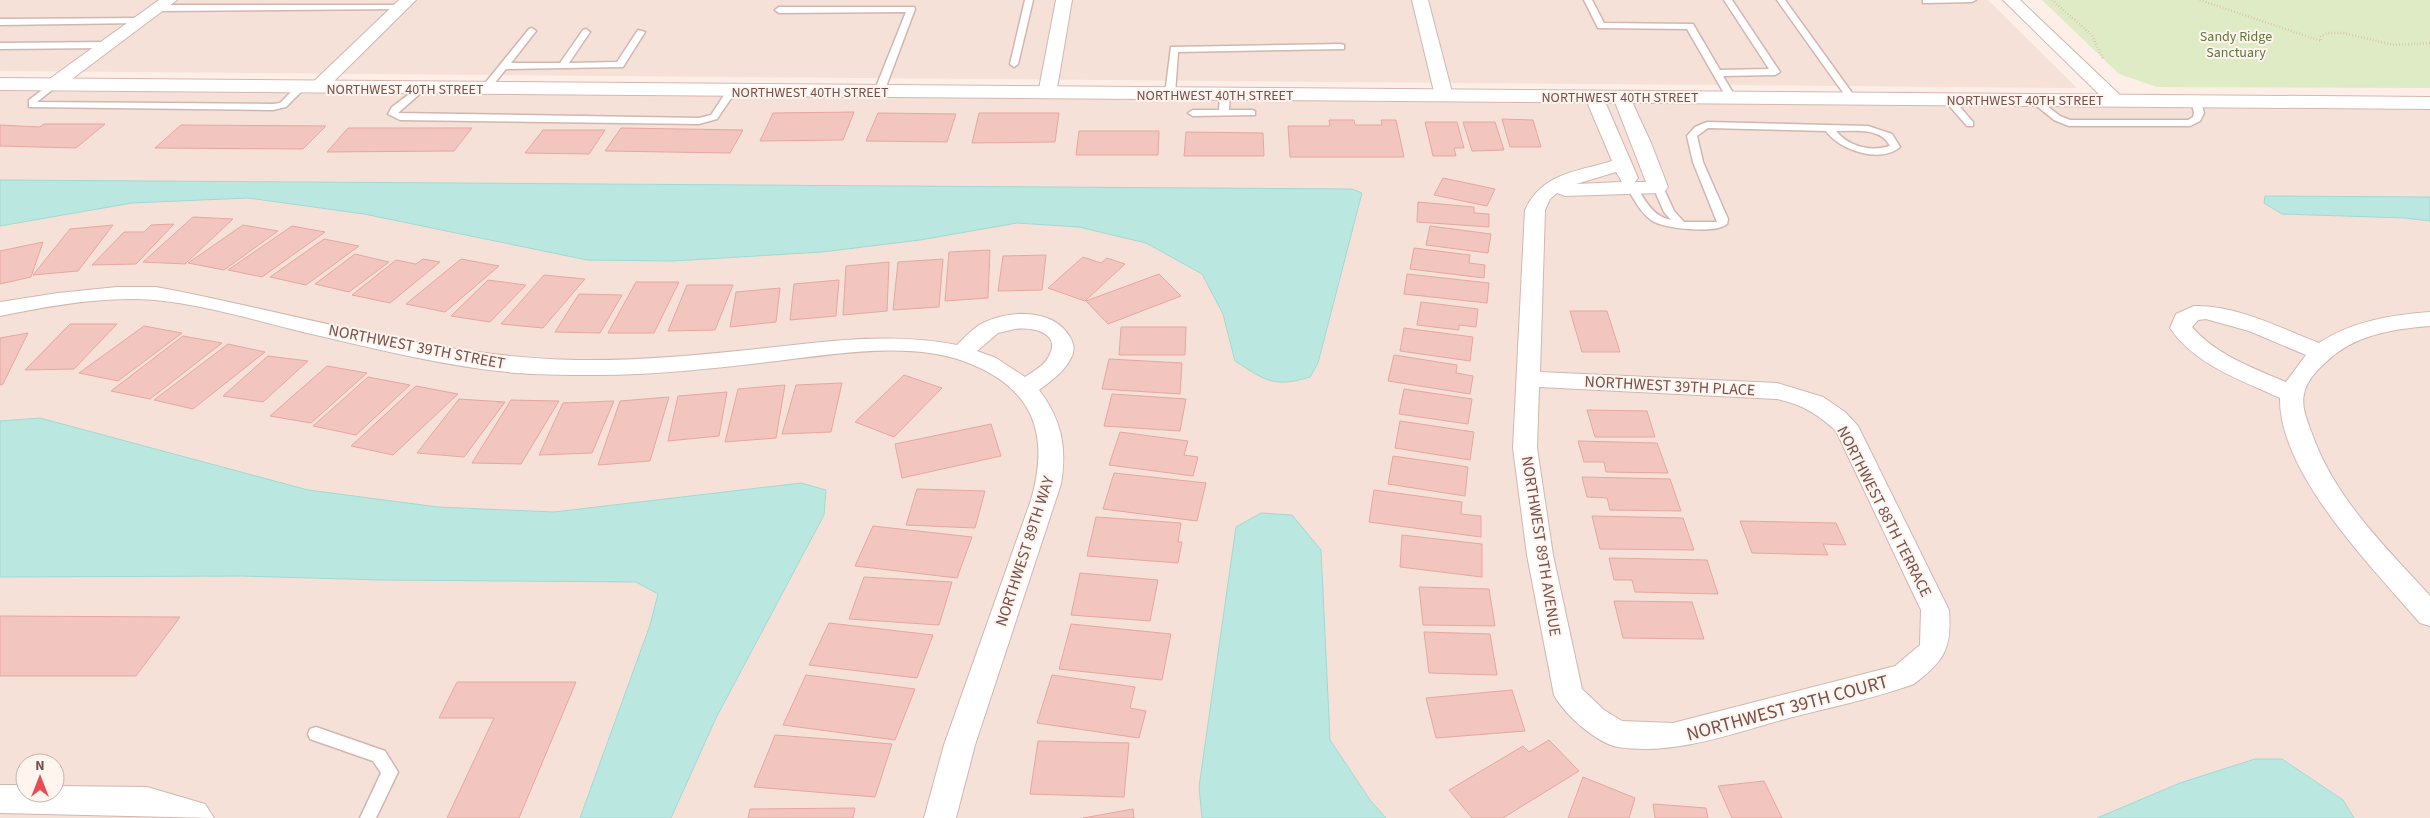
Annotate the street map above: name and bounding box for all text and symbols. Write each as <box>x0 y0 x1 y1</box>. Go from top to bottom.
park label: Sandy Ridge Sanctuary <box>2200 27 2272 63</box>
street label: NORTHWEST 40TH STREET <box>327 80 484 100</box>
street label: NORTHWEST 40TH STREET <box>732 83 889 103</box>
street label: NORTHWEST 40TH STREET <box>1137 86 1294 106</box>
street label: NORTHWEST 40TH STREET <box>1542 88 1699 108</box>
street label: NORTHWEST 40TH STREET <box>1947 91 2104 111</box>
street label: NORTHWEST 39TH STREET <box>327 319 507 375</box>
street label: NORTHWEST 39TH PLACE <box>1584 371 1756 401</box>
street label: NORTHWEST 88TH TERRACE <box>1831 422 1937 601</box>
street label: NORTHWEST 89TH AVENUE <box>1516 454 1566 638</box>
street label: NORTHWEST 89TH WAY <box>990 473 1060 629</box>
street label: NORTHWEST 39TH COURT <box>1683 669 1891 748</box>
north arrow <box>15 753 65 803</box>
text: N <box>35 756 45 776</box>

